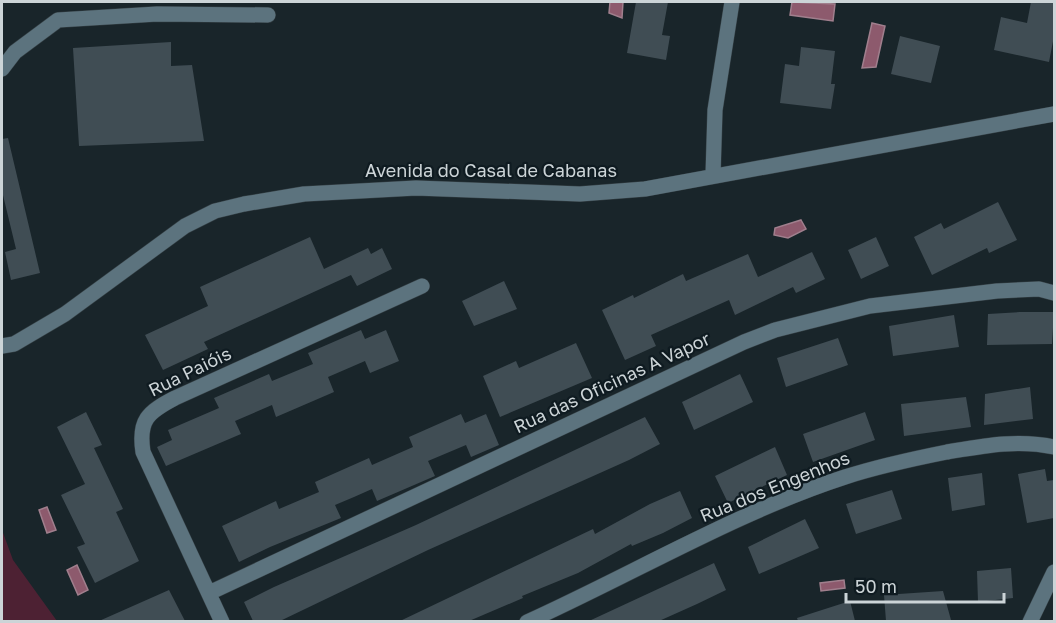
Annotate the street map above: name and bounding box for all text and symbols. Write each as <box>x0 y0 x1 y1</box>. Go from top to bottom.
street label: Avenida do Casal de Cabanas <box>365 159 617 181</box>
street label: Rua das Oficinas A Vapor <box>510 327 713 437</box>
street label: Rua Paióis <box>145 342 234 401</box>
street label: Rua dos Engenhos <box>697 446 853 526</box>
scale bar <box>846 566 1004 604</box>
text: 50 m <box>855 575 897 597</box>

